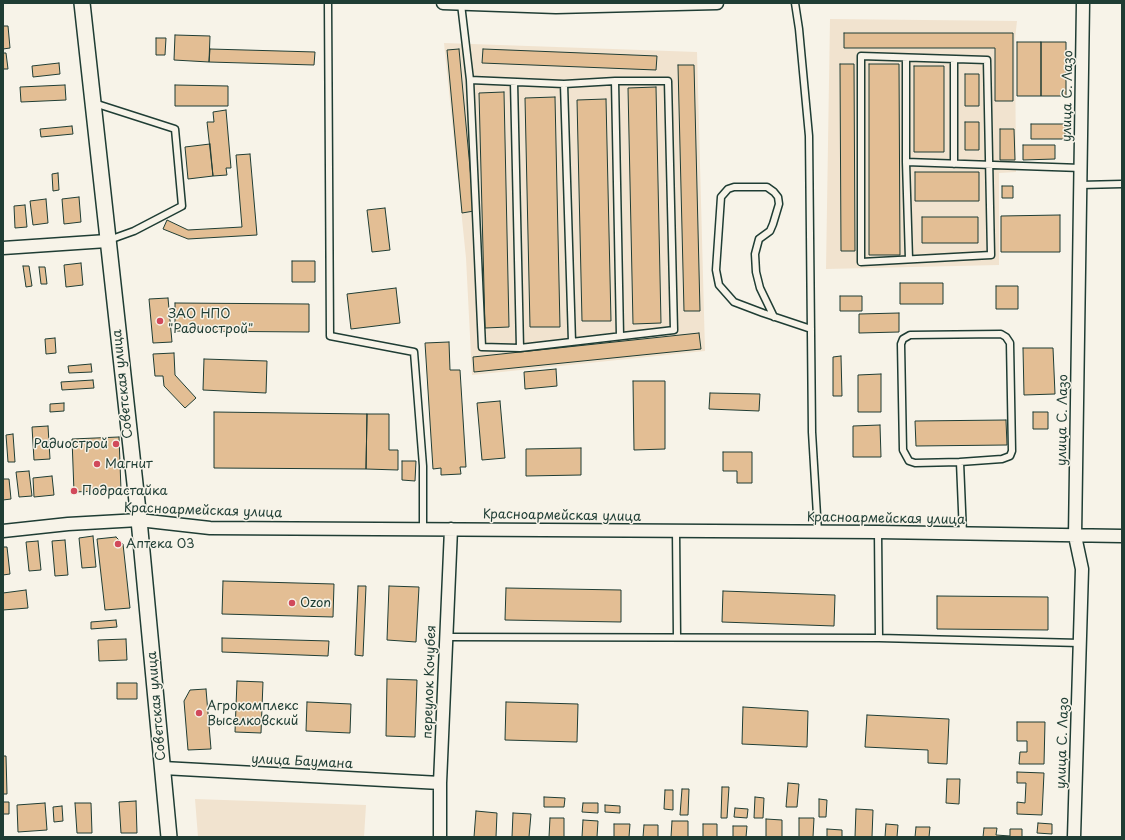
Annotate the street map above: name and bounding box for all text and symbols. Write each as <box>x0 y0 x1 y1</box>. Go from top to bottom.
street label: улица С. Лазо <box>1059 50 1077 142</box>
place label: ЗАО НПО "Радиострой" <box>168 306 253 337</box>
marker: ЗАО НПО "Радиострой" <box>155 316 165 326</box>
street label: Советская улица <box>110 329 136 439</box>
street label: улица С. Лазо <box>1054 374 1072 466</box>
place label: Радиострой <box>33 436 108 452</box>
marker: Радиострой <box>111 439 121 449</box>
place label: Магнит <box>105 456 153 472</box>
marker: Магнит <box>92 459 102 469</box>
place label: Подрастайка <box>82 483 168 499</box>
marker: Подрастайка <box>69 486 79 496</box>
street label: Красноармейская улица <box>124 500 282 522</box>
street label: Красноармейская улица <box>483 507 641 525</box>
street label: Красноармейская улица <box>807 510 965 528</box>
place label: Аптека 03 <box>126 536 195 552</box>
marker: Аптека 03 <box>113 539 123 549</box>
place label: Ozon <box>300 595 331 611</box>
marker: Ozon <box>287 598 297 608</box>
street label: переулок Кочубея <box>420 625 440 739</box>
street label: Советская улица <box>144 651 170 761</box>
street label: улица С. Лазо <box>1054 697 1072 789</box>
place label: Агрокомплекс Выселковский <box>207 698 298 729</box>
marker: Агрокомплекс Выселковский <box>194 708 204 718</box>
street label: улица Баумана <box>251 752 353 772</box>

